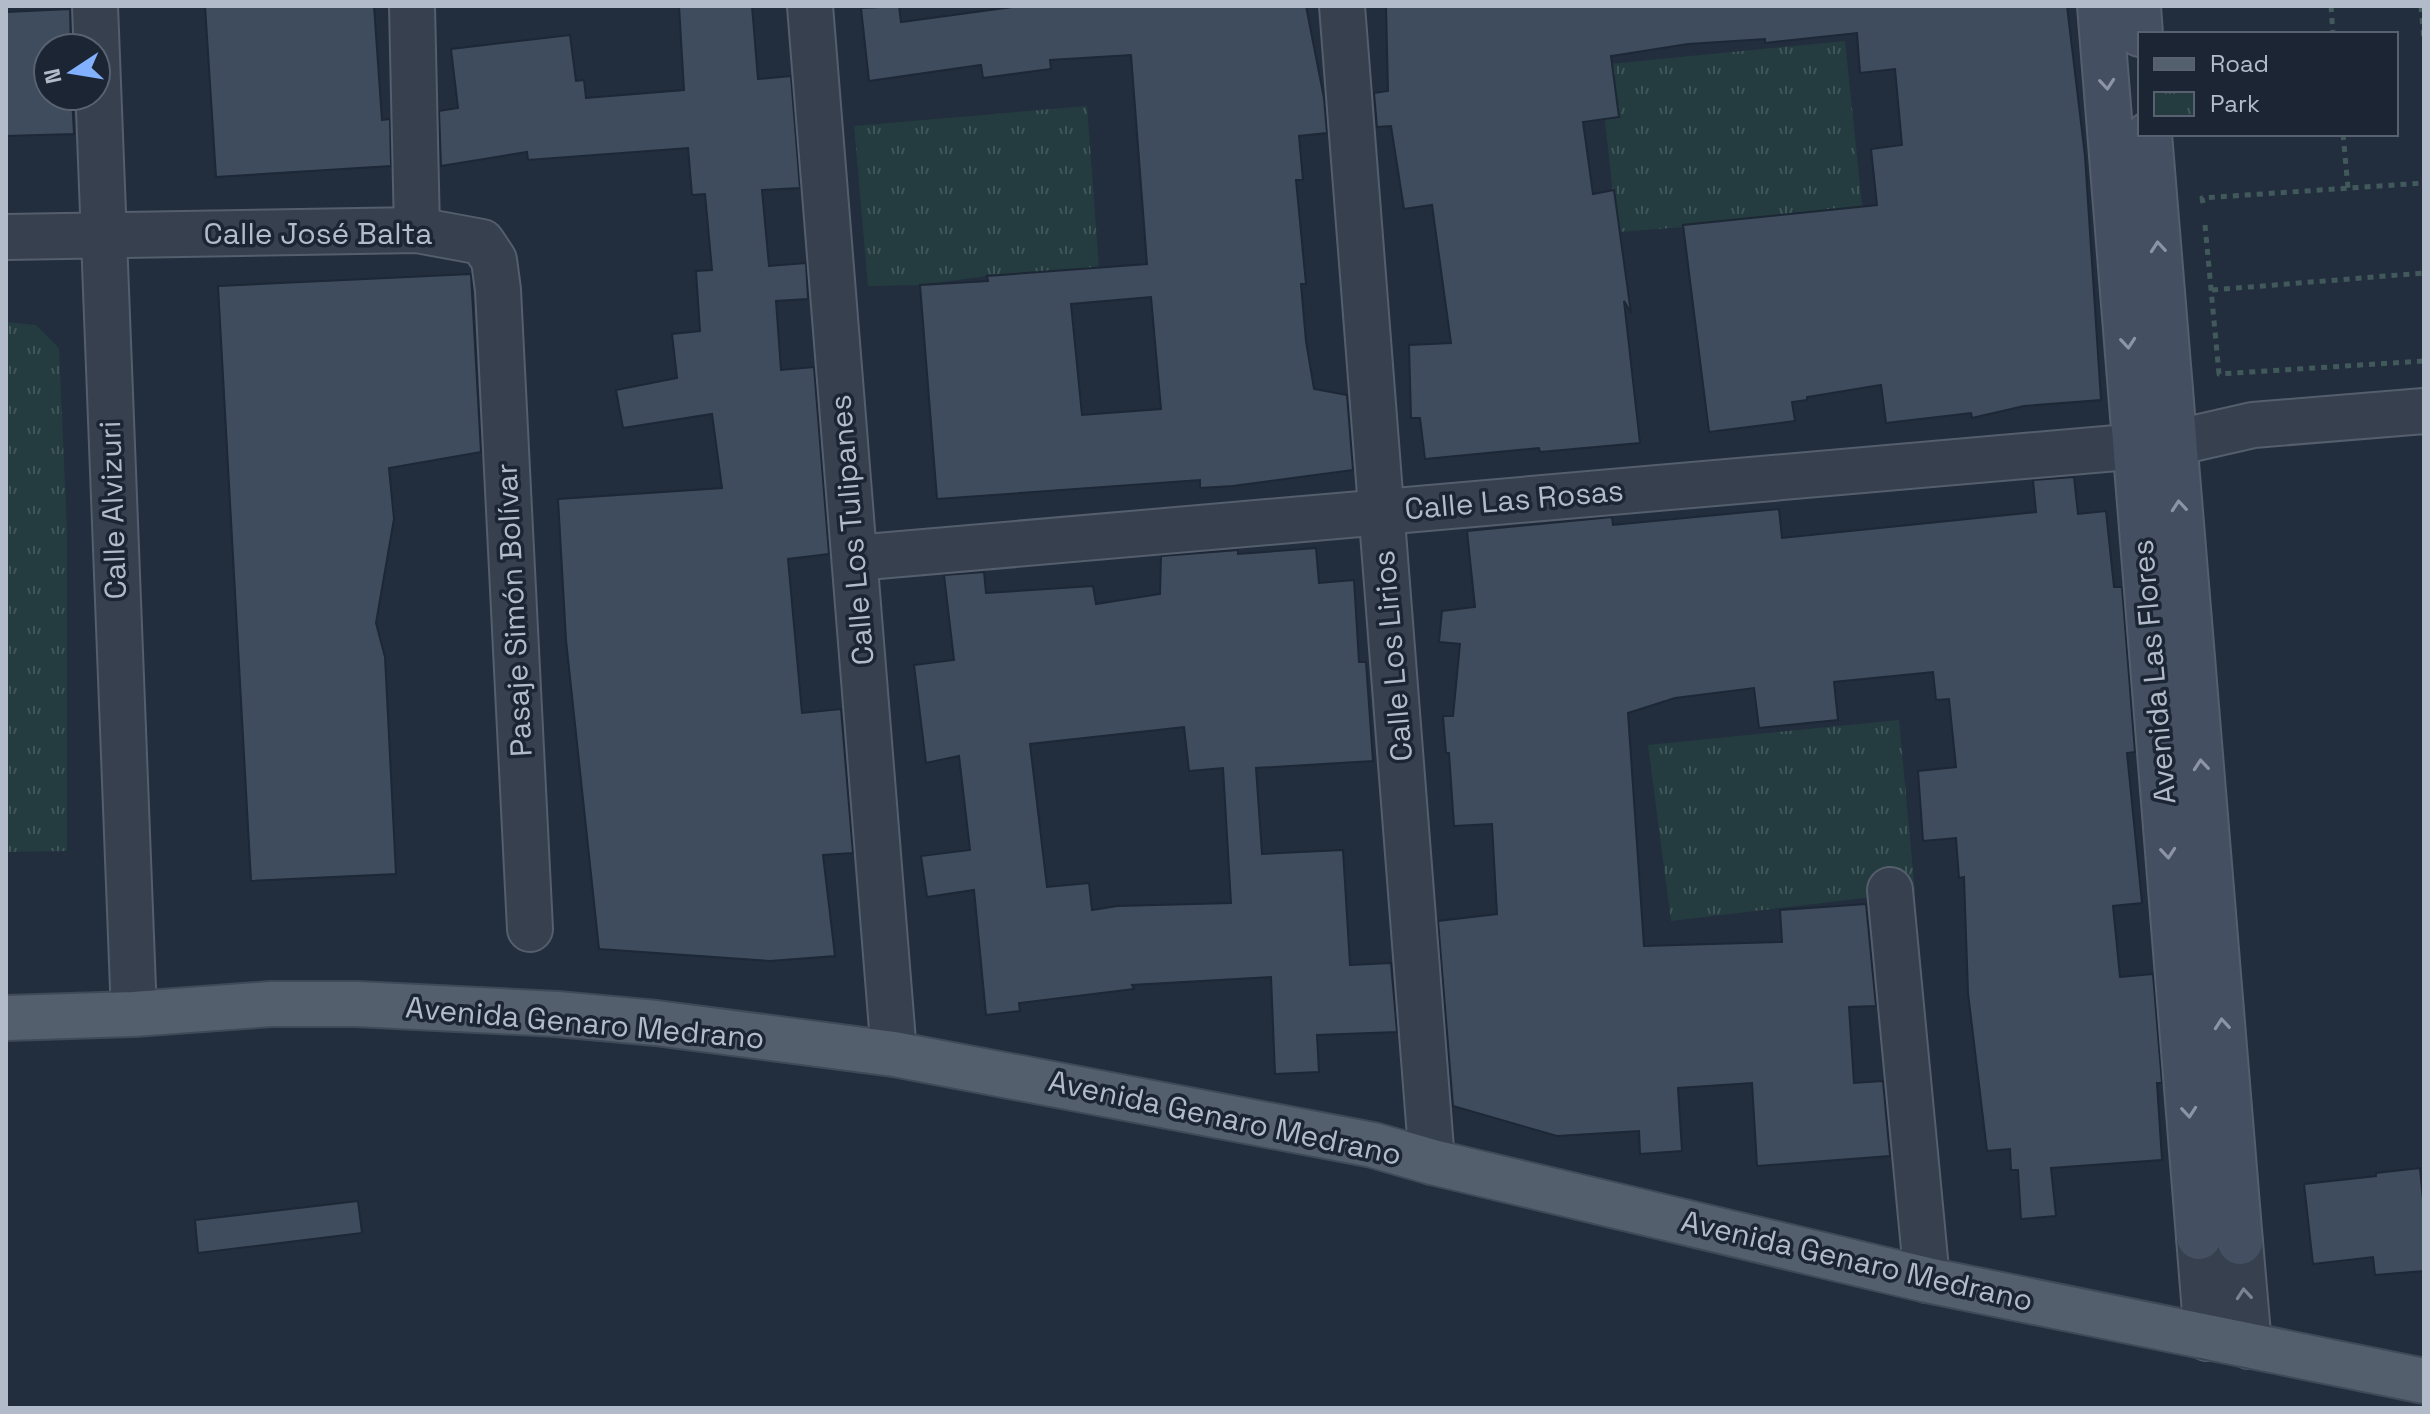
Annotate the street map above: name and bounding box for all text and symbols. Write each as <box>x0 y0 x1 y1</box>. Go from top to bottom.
north arrow <box>32 32 112 112</box>
legend <box>2138 32 2398 136</box>
text: Road <box>2210 48 2269 79</box>
text: N <box>37 66 68 86</box>
one-way arrow <box>2098 78 2115 91</box>
text: Park <box>2210 88 2260 119</box>
street label: Calle José Balta <box>204 214 432 253</box>
one-way arrow <box>2150 240 2167 253</box>
one-way arrow <box>2119 337 2136 350</box>
street label: Calle Los Tulipanes <box>820 393 883 667</box>
street label: Calle Alvizuri <box>90 420 135 600</box>
street label: Pasaje Simón Bolívar <box>486 462 541 758</box>
street label: Calle Las Rosas <box>1403 470 1625 529</box>
one-way arrow <box>2171 499 2188 512</box>
street label: Avenida Las Flores <box>2123 538 2184 806</box>
street label: Calle Los Lirios <box>1364 549 1421 763</box>
one-way arrow <box>2192 758 2209 771</box>
one-way arrow <box>2160 847 2177 860</box>
street label: Avenida Genaro Medrano <box>404 987 766 1058</box>
one-way arrow <box>2214 1017 2231 1030</box>
street label: Avenida Genaro Medrano <box>1045 1061 1405 1174</box>
one-way arrow <box>2180 1106 2197 1119</box>
street label: Avenida Genaro Medrano <box>1677 1201 2037 1320</box>
one-way arrow <box>2236 1287 2253 1300</box>

